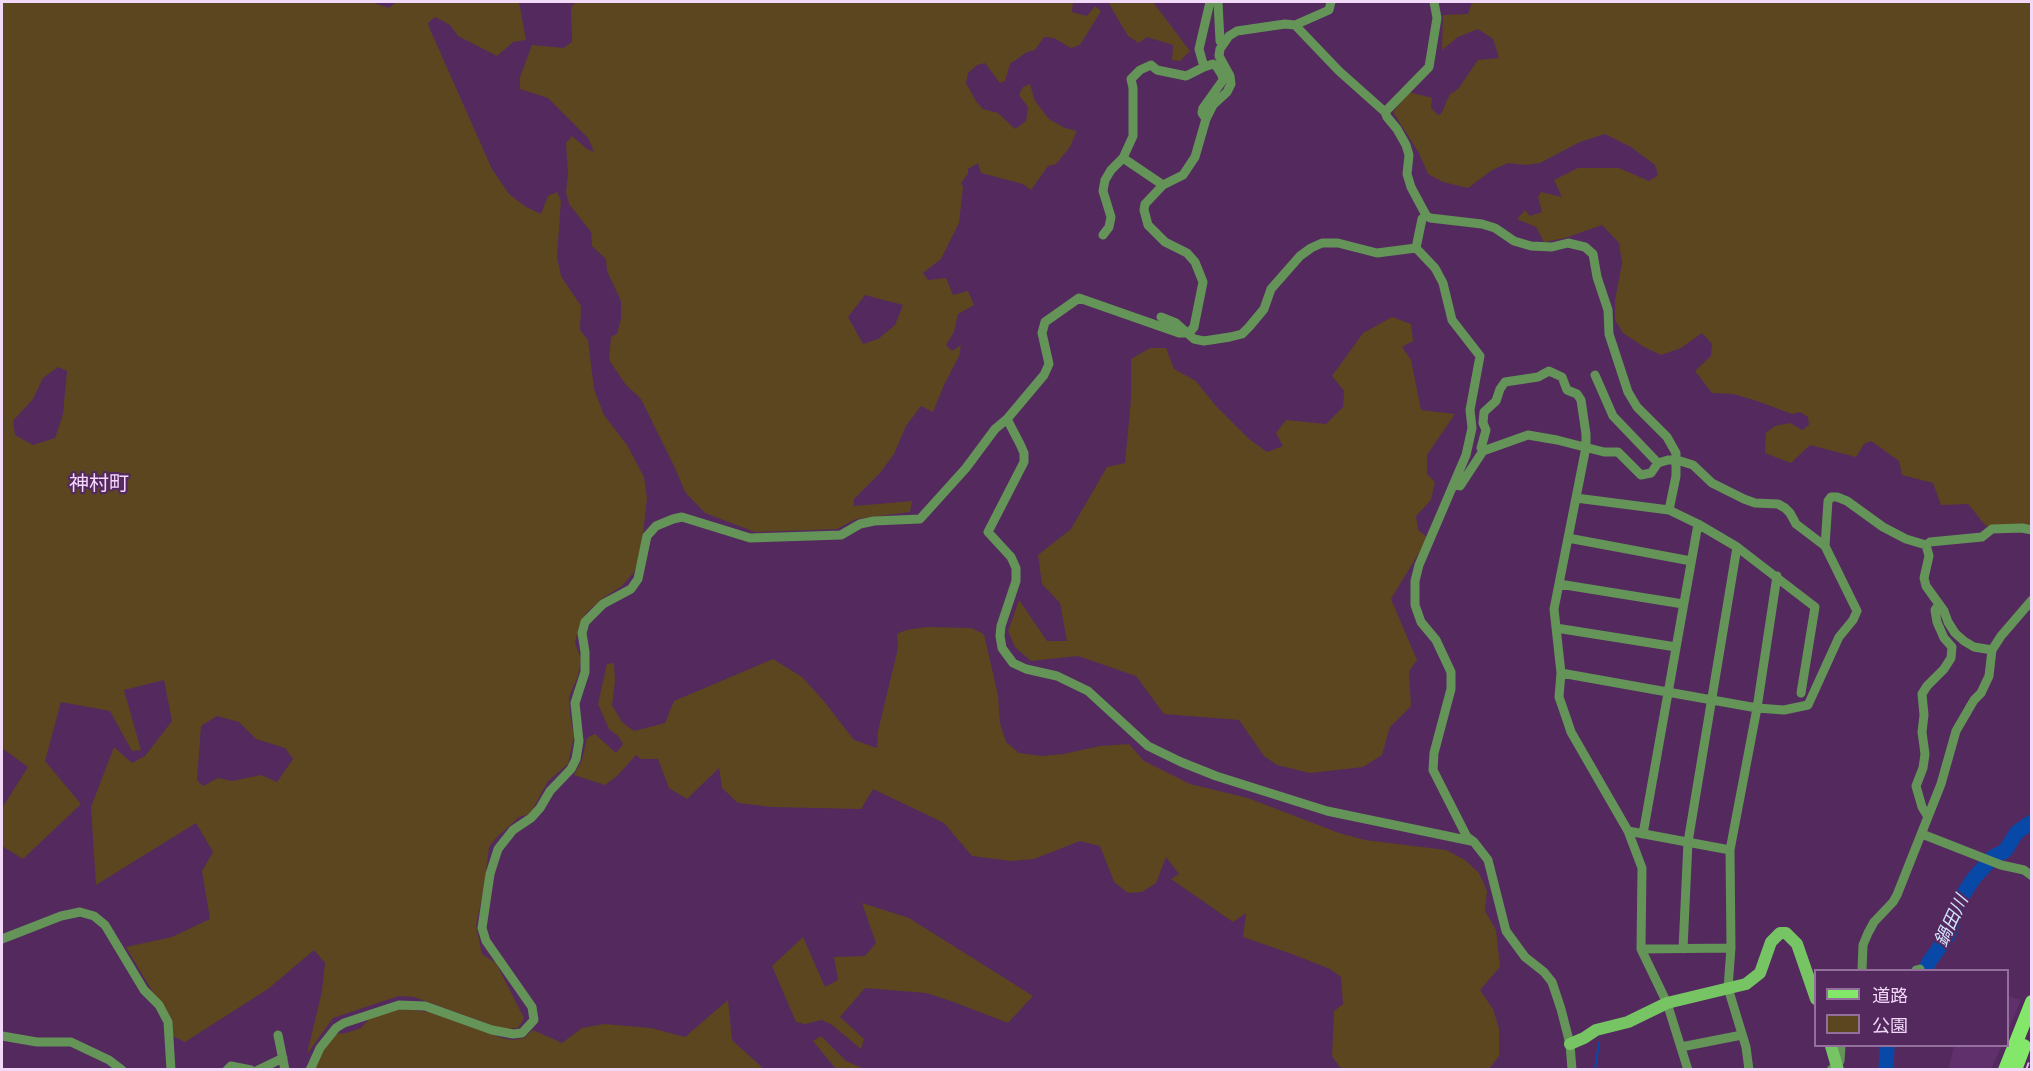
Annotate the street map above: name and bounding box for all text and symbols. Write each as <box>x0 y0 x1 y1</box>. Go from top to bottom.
district label: 神村町 <box>69 472 129 496</box>
water label: 鍋田川 <box>1931 892 1973 950</box>
legend <box>1814 969 2009 1047</box>
text: 道路 <box>1872 985 1908 1007</box>
text: 公園 <box>1872 1015 1908 1037</box>

